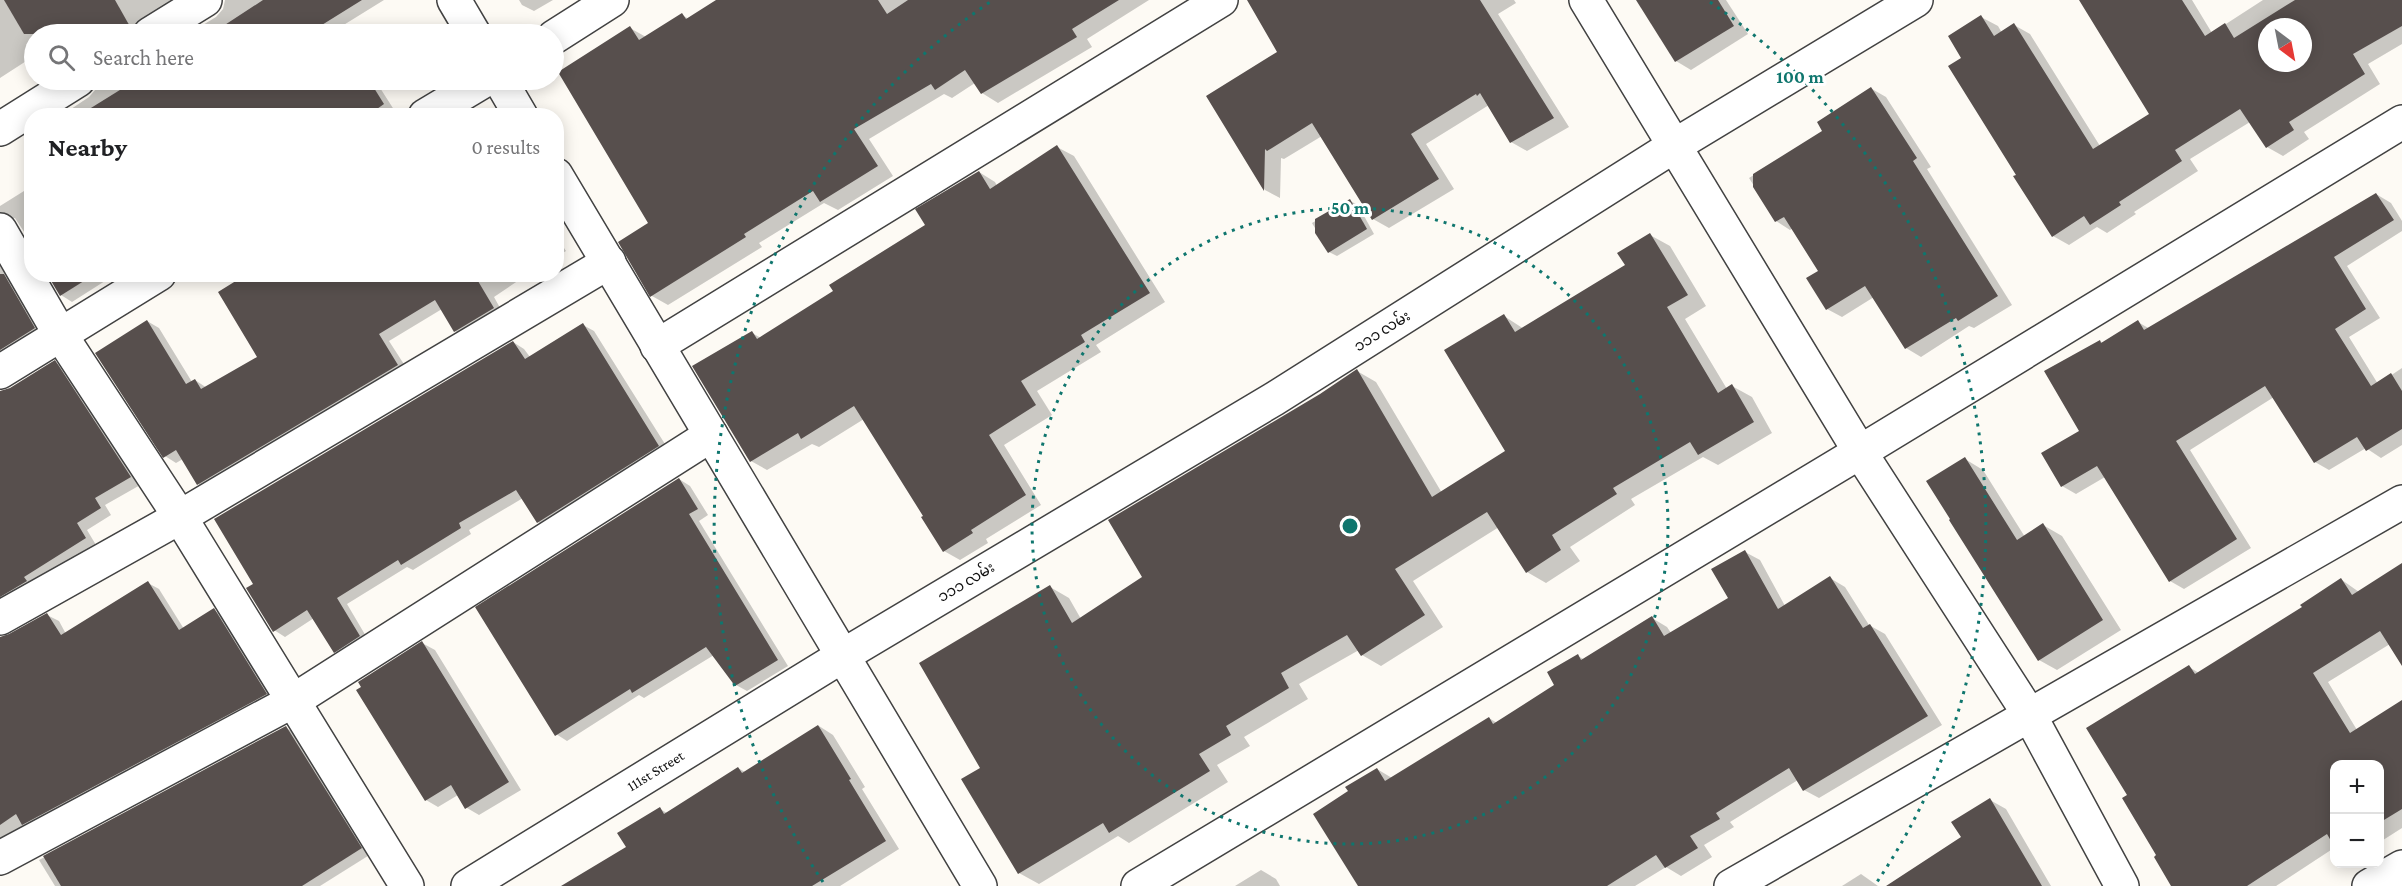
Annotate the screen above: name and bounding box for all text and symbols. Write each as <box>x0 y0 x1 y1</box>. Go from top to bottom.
north arrow <box>2258 18 2312 72</box>
search box <box>24 24 564 90</box>
icon: search <box>45 41 78 74</box>
text: Search here <box>93 45 194 70</box>
text: 100 m <box>1776 67 1824 87</box>
text: Nearby <box>48 133 127 162</box>
text: 0 results <box>471 136 540 158</box>
text: 50 m <box>1331 198 1370 218</box>
street label: ၁၁၁ လမ်း <box>1350 306 1413 354</box>
centre of rings <box>1340 516 1360 536</box>
street label: ၁၁၁ လမ်း <box>934 557 997 605</box>
street label: 111st Street <box>624 747 688 794</box>
map controls <box>2330 760 2384 868</box>
button: + <box>2330 760 2384 814</box>
button: − <box>2330 814 2384 868</box>

